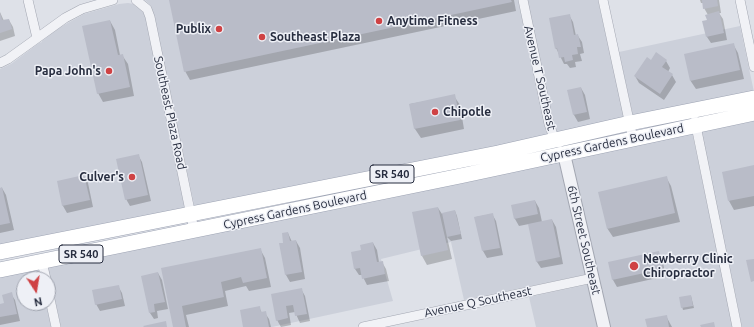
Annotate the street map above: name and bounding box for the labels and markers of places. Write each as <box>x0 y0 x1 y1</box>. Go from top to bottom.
place label: Anytime Fitness <box>387 14 478 28</box>
marker: Anytime Fitness <box>374 16 384 26</box>
place label: Publix <box>176 22 211 36</box>
marker: Publix <box>214 24 224 34</box>
place label: Southeast Plaza <box>270 30 361 44</box>
marker: Southeast Plaza <box>257 32 267 42</box>
place label: Papa John's <box>35 64 101 78</box>
marker: Papa John's <box>104 66 114 76</box>
place label: Chipotle <box>443 105 491 119</box>
marker: Chipotle <box>430 107 440 117</box>
place label: Culver's <box>79 170 124 184</box>
marker: Culver's <box>127 172 137 182</box>
place label: Newberry Clinic Chiropractor <box>643 252 733 280</box>
marker: Newberry Clinic Chiropractor <box>628 260 640 272</box>

